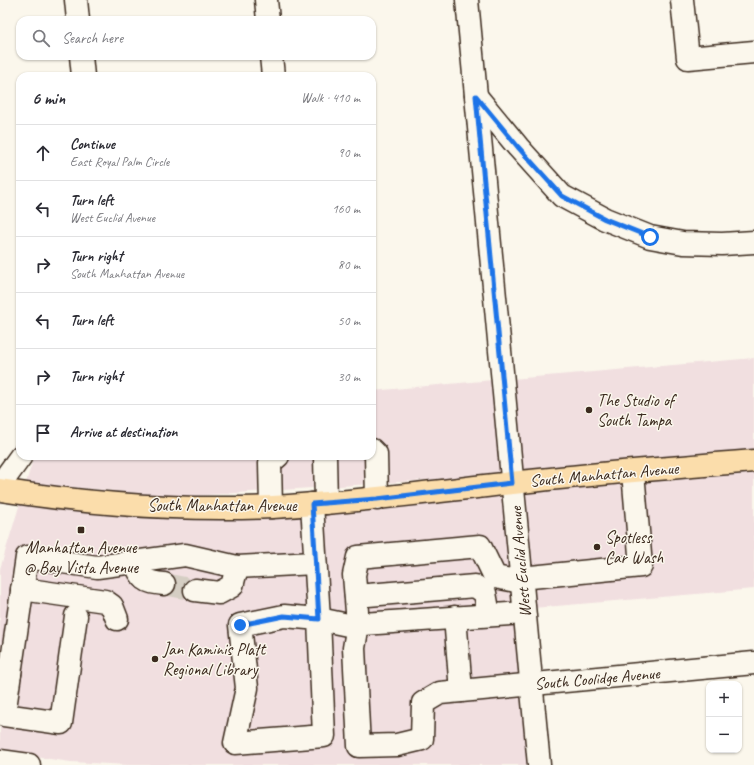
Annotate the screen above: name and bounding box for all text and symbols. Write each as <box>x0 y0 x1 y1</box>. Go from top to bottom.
search box <box>16 16 376 60</box>
icon: search <box>30 27 52 49</box>
text: Search here <box>62 29 123 48</box>
text: 6 min <box>32 88 65 109</box>
text: Walk · 410 m <box>301 90 360 106</box>
text: Continue <box>70 135 115 154</box>
icon: ahead <box>32 142 54 164</box>
text: 90 m <box>338 145 360 161</box>
text: East Royal Palm Circle <box>70 154 169 170</box>
text: Turn left <box>70 191 113 210</box>
icon: left <box>32 198 54 220</box>
text: 160 m <box>332 201 360 217</box>
text: West Euclid Avenue <box>70 210 155 226</box>
route start <box>641 228 659 246</box>
text: Turn right <box>70 247 123 266</box>
icon: right <box>32 254 54 276</box>
text: 80 m <box>338 257 360 273</box>
text: South Manhattan Avenue <box>70 266 184 282</box>
icon: left <box>32 310 54 332</box>
text: Turn left <box>70 311 113 330</box>
text: 50 m <box>338 313 360 329</box>
icon: right <box>32 366 54 388</box>
text: Turn right <box>70 367 123 386</box>
text: 30 m <box>338 369 360 385</box>
place label: The Studio of South Tampa <box>597 390 678 431</box>
marker: The Studio of South Tampa <box>584 405 594 415</box>
icon: arrive <box>32 422 54 444</box>
text: Arrive at destination <box>70 423 177 442</box>
street label: South Manhattan Avenue <box>529 457 681 491</box>
street label: South Manhattan Avenue <box>147 495 298 516</box>
street label: West Euclid Avenue <box>505 504 536 618</box>
marker: Manhattan Avenue @ Bay Vista Avenue <box>76 525 86 535</box>
place label: Spotless Car Wash <box>605 527 664 568</box>
place label: Manhattan Avenue @ Bay Vista Avenue <box>24 537 139 578</box>
marker: Spotless Car Wash <box>592 542 602 552</box>
route end <box>231 616 249 634</box>
place label: Jan Kaminis Platt Regional Library <box>162 639 267 680</box>
marker: Jan Kaminis Platt Regional Library <box>150 654 160 664</box>
street label: South Coolidge Avenue <box>534 662 662 694</box>
map controls <box>706 681 742 753</box>
button: + <box>706 681 742 717</box>
button: − <box>706 717 742 753</box>

